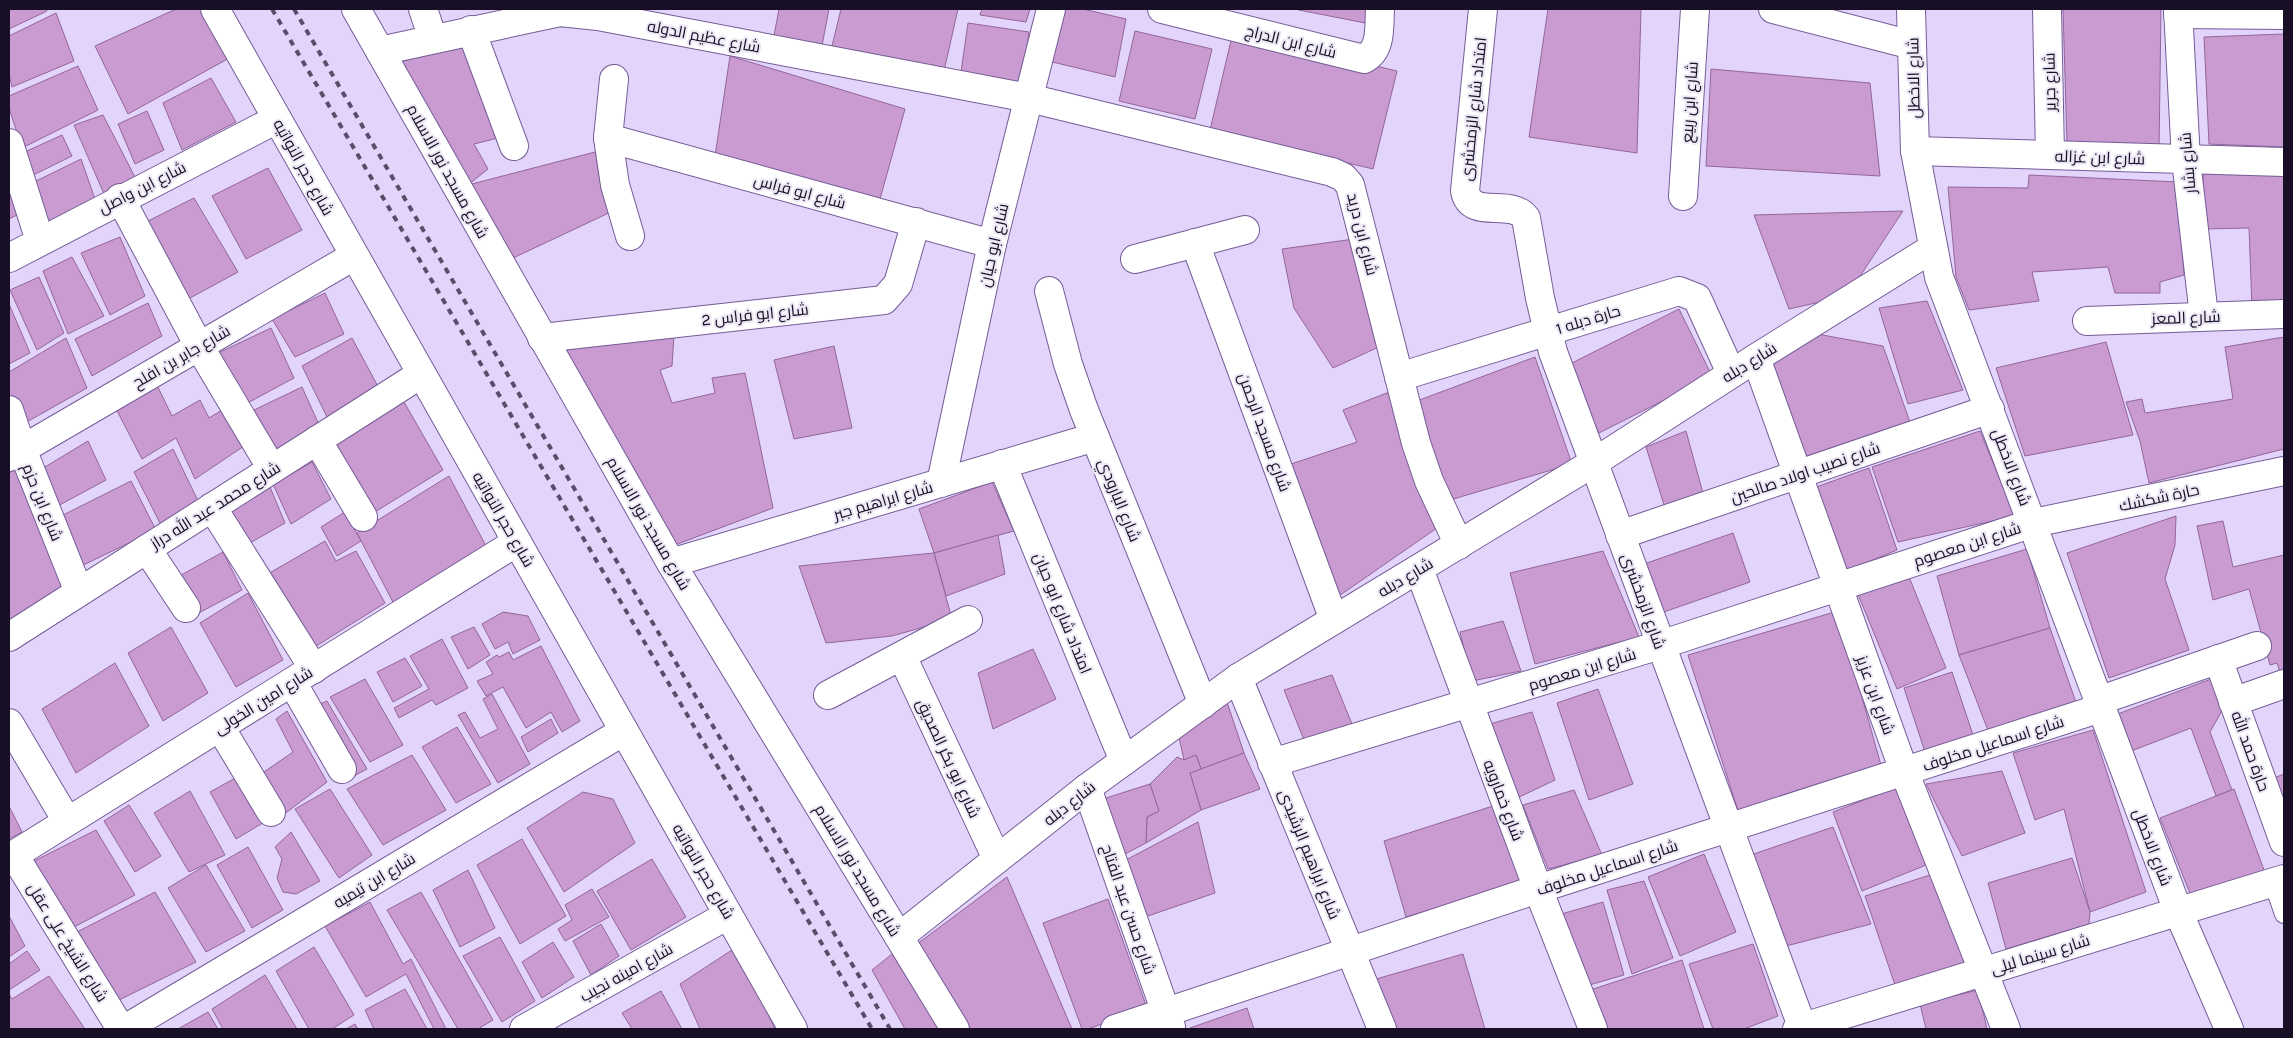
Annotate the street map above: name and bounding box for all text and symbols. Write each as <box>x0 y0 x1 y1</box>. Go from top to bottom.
street label: شارع عظيم الدوله <box>645 16 762 59</box>
street label: شارع ابن الدراج <box>1243 21 1339 64</box>
street label: امتداد شارع الزمخشرى <box>1456 36 1492 182</box>
street label: شارع الاخطل <box>1903 37 1926 119</box>
street label: شارع جرير <box>2039 52 2062 113</box>
street label: شارع ابن ربيع <box>1677 61 1704 144</box>
street label: شارع مسجد نور الاسلام <box>401 101 492 243</box>
street label: شارع حجر النواتيه <box>268 116 338 220</box>
street label: شارع بشار <box>2175 131 2202 196</box>
street label: شارع ابن غزاله <box>2054 146 2146 171</box>
street label: شارع ابن واصل <box>95 157 190 219</box>
street label: شارع ابو فراس <box>751 170 848 215</box>
street label: شارع ابن دريد <box>1341 191 1382 278</box>
street label: شارع ابو حيان <box>975 201 1014 289</box>
street label: شارع ابو فراس 2 <box>701 299 810 332</box>
street label: حارة دبله 1 <box>1554 301 1623 338</box>
street label: شارع المعز <box>2150 307 2221 330</box>
street label: شارع جابر بن افلح <box>129 321 234 394</box>
street label: شارع دبله <box>1718 338 1781 388</box>
street label: شارع مسجد الرحمن <box>1232 370 1295 495</box>
street label: شارع الاخطل <box>1986 426 2035 509</box>
street label: شارع نصيب اولاد صالحين <box>1728 438 1883 509</box>
street label: شارع مسجد نور الاسلام <box>601 453 695 594</box>
street label: شارع البارودي <box>1091 456 1145 546</box>
street label: شارع محمد عبد الله دراز <box>145 457 285 555</box>
street label: شارع ابن حزم <box>17 461 67 545</box>
street label: شارع حجر النواتيه <box>467 468 539 571</box>
street label: شارع ابراهيم جبر <box>830 477 936 526</box>
street label: حارة شكشك <box>2117 480 2201 515</box>
street label: شارع ابن معصوم <box>1911 518 2024 573</box>
street label: امتداد شارع ابو حيان <box>1028 550 1096 677</box>
street label: شارع الزمخشرى <box>1615 551 1670 652</box>
street label: شارع دبله <box>1374 554 1437 603</box>
street label: شارع ابن معصوم <box>1526 644 1639 697</box>
street label: شارع ابن عزيز <box>1850 652 1899 738</box>
street label: شارع امين الخولى <box>210 662 317 740</box>
street label: شارع ابو بكر الصديق <box>911 696 984 822</box>
street label: حارة حمد الله <box>2227 708 2275 794</box>
street label: شارع اسماعيل مخلوف <box>1920 712 2067 777</box>
street label: شارع خمارويه <box>1477 757 1528 844</box>
street label: شارع دبله <box>1039 777 1100 831</box>
street label: شارع ابراهيم الرشيدى <box>1273 786 1344 923</box>
street label: شارع مسجد نور الاسلام <box>809 801 905 941</box>
street label: شارع الاخطل <box>2127 806 2176 889</box>
street label: شارع حجر النواتيه <box>667 820 739 923</box>
street label: شارع اسماعيل مخلوف <box>1534 836 1681 901</box>
street label: شارع حسن عبد الفتاح <box>1095 842 1160 977</box>
street label: شارع ابن تيميه <box>330 849 420 914</box>
street label: شارع الشيخ على عقل <box>22 879 112 1006</box>
street label: شارع سينما ليلى <box>1988 930 2093 980</box>
street label: شارع امينه نجيب <box>576 939 677 1008</box>

